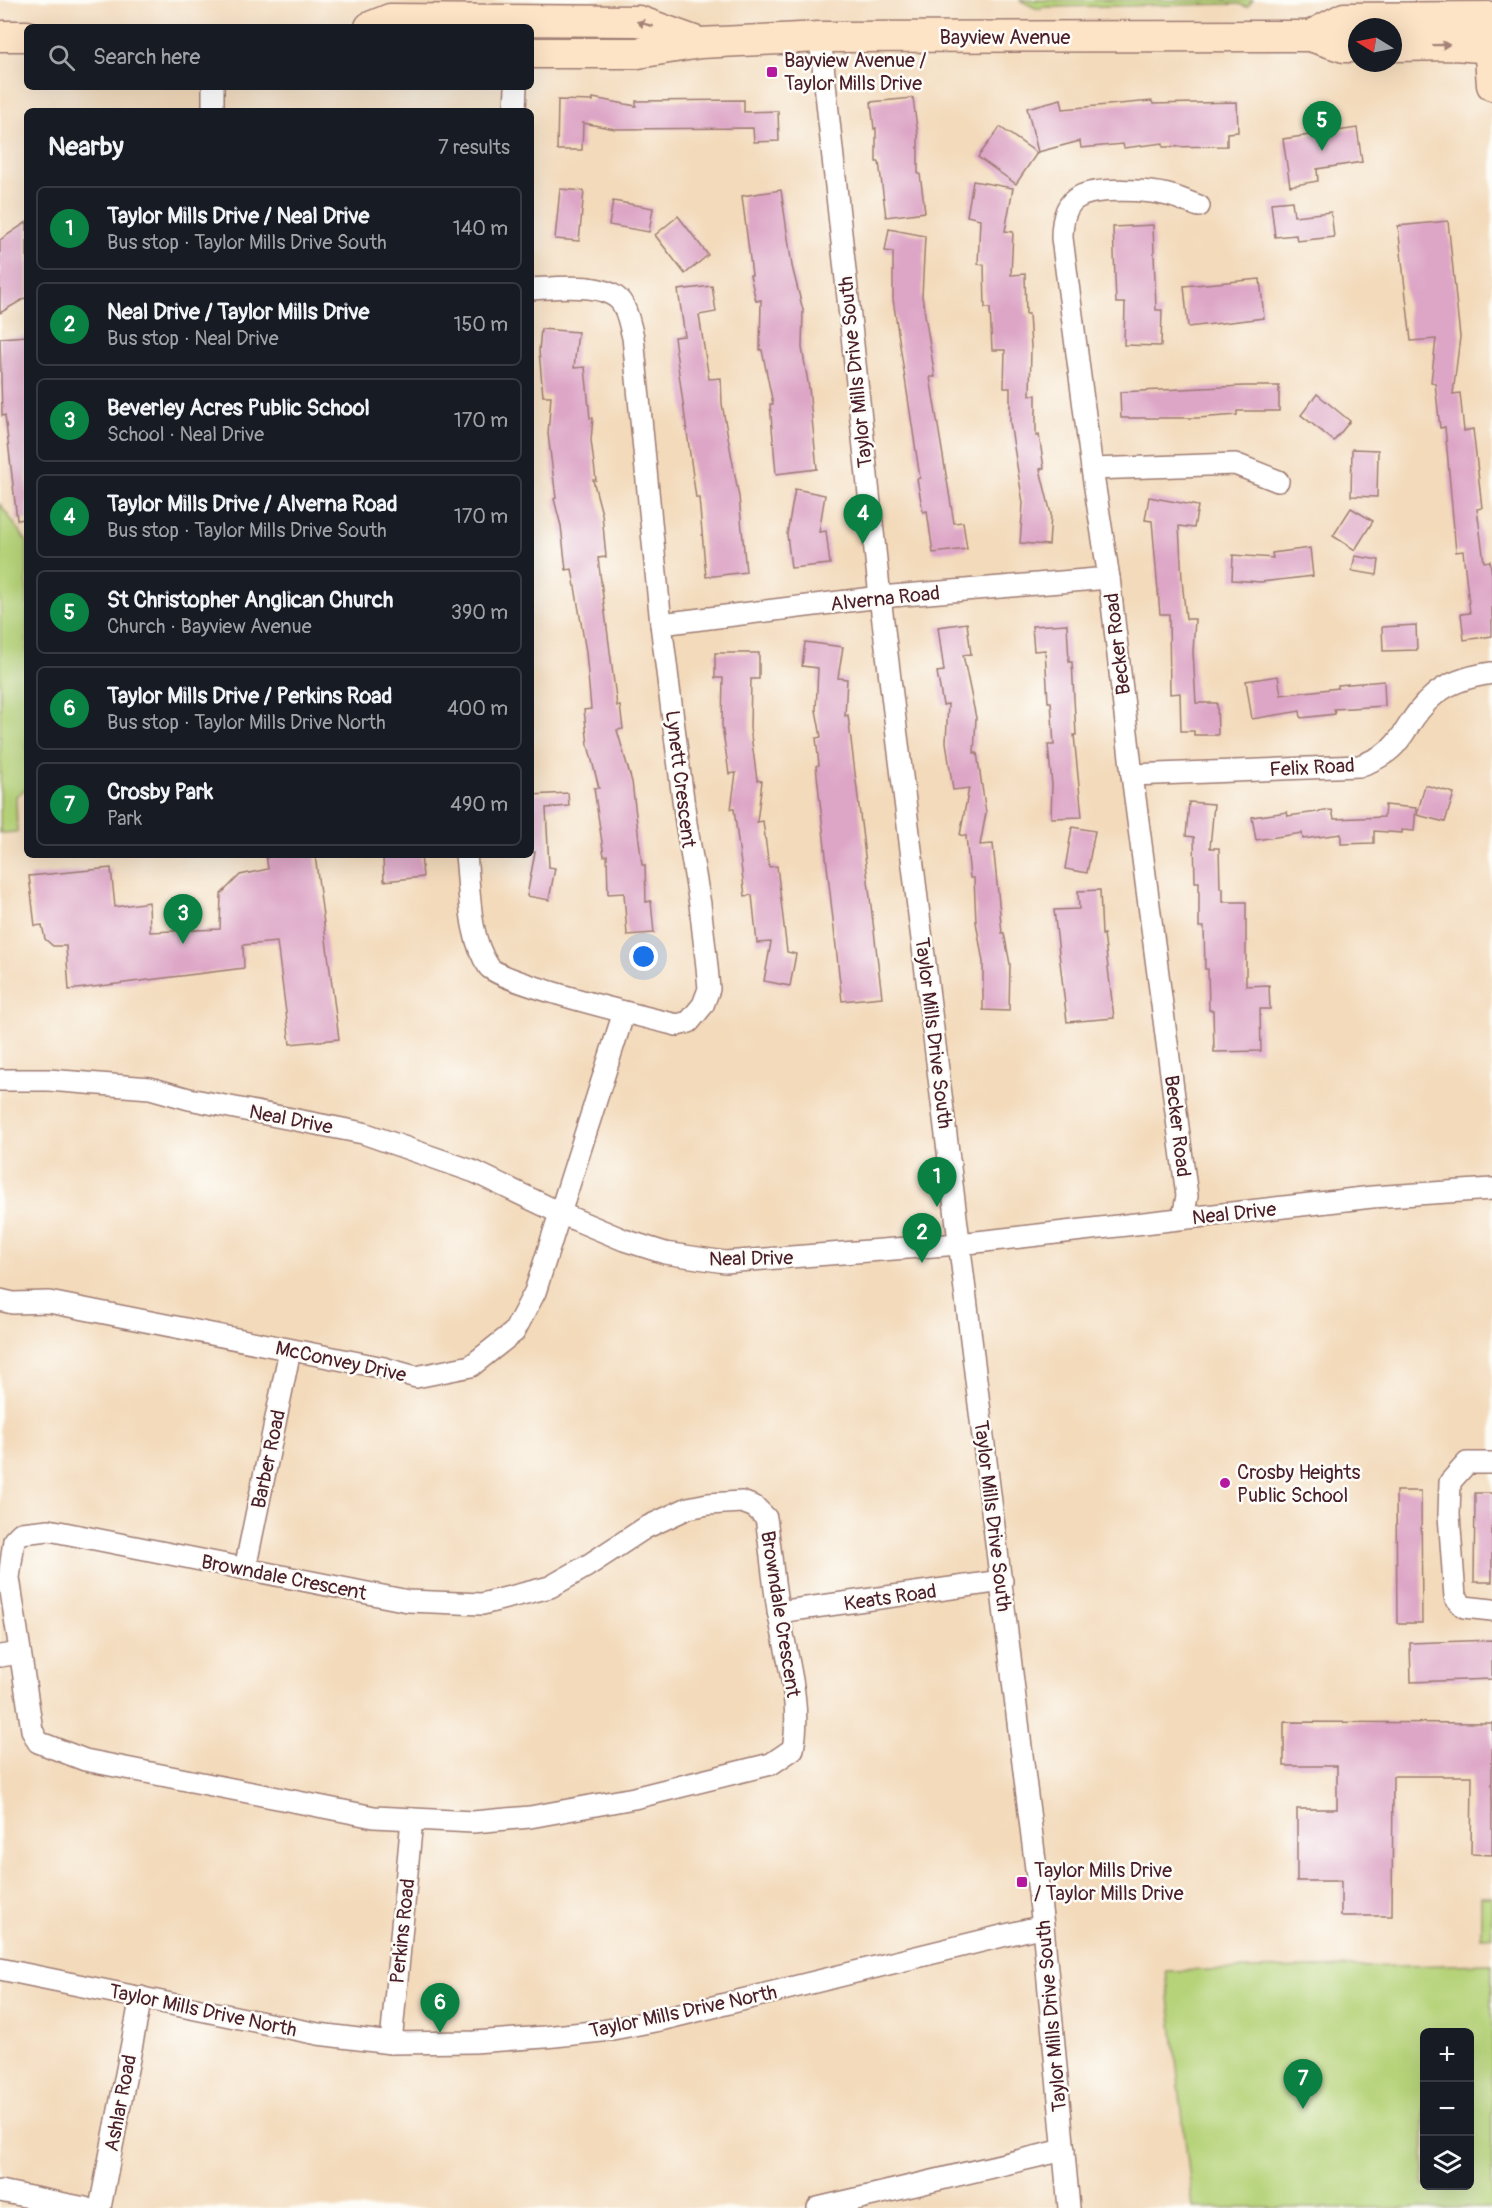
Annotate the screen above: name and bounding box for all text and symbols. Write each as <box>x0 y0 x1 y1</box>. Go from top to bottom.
north arrow <box>1348 18 1402 72</box>
one-way arrow <box>636 19 654 28</box>
search box <box>24 24 534 90</box>
street label: Bayview Avenue <box>940 25 1071 50</box>
one-way arrow <box>1431 40 1450 50</box>
icon: search <box>45 41 78 74</box>
text: Search here <box>93 43 200 71</box>
place label: Bayview Avenue / Taylor Mills Drive <box>784 48 926 96</box>
marker: Bayview Avenue / Taylor Mills Drive <box>765 65 779 79</box>
pin: 5 <box>1302 102 1342 151</box>
text: Nearby <box>48 131 124 163</box>
text: 7 results <box>438 135 510 160</box>
text: Taylor Mills Drive / Neal Drive <box>107 202 369 230</box>
text: 1 <box>66 216 73 241</box>
text: 140 m <box>453 216 508 241</box>
text: Bus stop · Taylor Mills Drive South <box>107 230 387 255</box>
street label: Taylor Mills Drive South <box>833 275 878 469</box>
text: Neal Drive / Taylor Mills Drive <box>107 298 369 326</box>
text: 2 <box>64 312 75 337</box>
text: 150 m <box>454 312 508 337</box>
text: Bus stop · Neal Drive <box>107 326 279 351</box>
text: Beverley Acres Public School <box>107 394 370 422</box>
text: 3 <box>64 408 75 433</box>
text: 170 m <box>454 408 508 433</box>
text: School · Neal Drive <box>107 422 264 447</box>
text: Taylor Mills Drive / Alverna Road <box>107 490 398 518</box>
pin: 4 <box>844 494 882 544</box>
text: 4 <box>64 504 75 529</box>
text: 170 m <box>454 504 508 529</box>
text: Bus stop · Taylor Mills Drive South <box>107 518 387 543</box>
street label: Alverna Road <box>829 580 941 617</box>
text: St Christopher Anglican Church <box>107 586 393 614</box>
street label: Becker Road <box>1099 592 1136 696</box>
text: 5 <box>64 600 75 625</box>
text: 390 m <box>451 600 508 625</box>
text: Church · Bayview Avenue <box>107 614 312 639</box>
text: Taylor Mills Drive / Perkins Road <box>107 682 392 710</box>
text: 6 <box>64 696 75 721</box>
text: 400 m <box>447 696 508 721</box>
street label: Lynett Crescent <box>660 709 701 850</box>
text: Bus stop · Taylor Mills Drive North <box>107 710 386 735</box>
street label: Felix Road <box>1269 753 1355 782</box>
text: Crosby Park <box>107 778 213 806</box>
text: 7 <box>64 792 75 817</box>
text: 490 m <box>450 792 508 817</box>
text: Park <box>107 806 142 831</box>
pin: 3 <box>164 894 202 944</box>
street label: Taylor Mills Drive South <box>909 936 958 1130</box>
your location <box>629 942 658 971</box>
street label: Becker Road <box>1159 1074 1196 1178</box>
street label: Neal Drive <box>247 1099 335 1140</box>
pin: 1 <box>918 1158 956 1207</box>
street label: Neal Drive <box>1191 1197 1278 1230</box>
pin: 2 <box>902 1214 942 1263</box>
street label: Neal Drive <box>709 1245 794 1272</box>
street label: McConvey Drive <box>273 1335 409 1388</box>
street label: Barber Road <box>246 1407 291 1511</box>
street label: Taylor Mills Drive South <box>968 1419 1017 1613</box>
place label: Crosby Heights Public School <box>1237 1460 1360 1508</box>
marker: Crosby Heights Public School <box>1218 1476 1232 1490</box>
street label: Browndale Crescent <box>755 1529 806 1700</box>
street label: Browndale Crescent <box>199 1549 370 1606</box>
street label: Keats Road <box>842 1579 938 1616</box>
place label: Taylor Mills Drive / Taylor Mills Drive <box>1034 1858 1184 1906</box>
marker: Taylor Mills Drive / Taylor Mills Drive <box>1015 1875 1029 1889</box>
street label: Perkins Road <box>385 1877 420 1985</box>
street label: Taylor Mills Drive South <box>1031 1919 1072 2113</box>
street label: Taylor Mills Drive North <box>107 1978 299 2043</box>
street label: Taylor Mills Drive North <box>587 1979 779 2044</box>
pin: 6 <box>420 1984 460 2033</box>
map controls <box>1420 2028 1474 2190</box>
button: + <box>1420 2028 1474 2082</box>
street label: Ashlar Road <box>99 2052 142 2154</box>
pin: 7 <box>1284 2060 1322 2109</box>
button: − <box>1420 2082 1474 2136</box>
button: layers <box>1420 2136 1474 2190</box>

